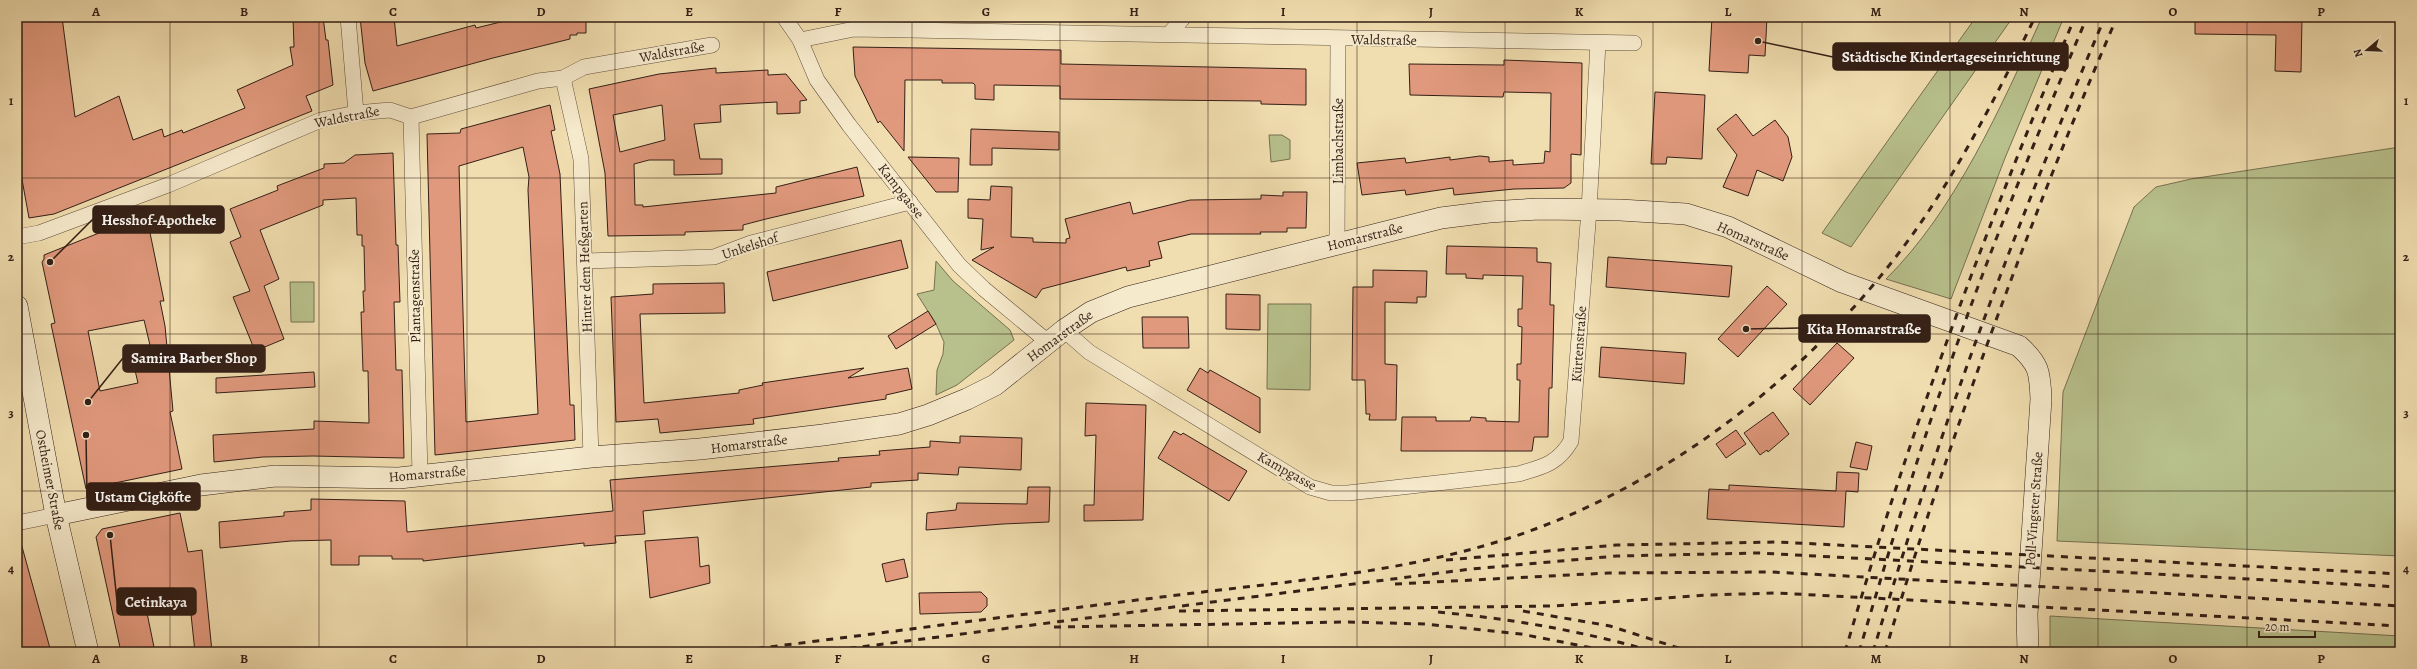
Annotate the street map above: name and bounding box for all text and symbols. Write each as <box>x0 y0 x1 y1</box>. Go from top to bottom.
text: A <box>91 3 101 20</box>
text: B <box>240 3 248 20</box>
text: C <box>389 3 397 20</box>
text: D <box>536 3 546 20</box>
text: E <box>685 3 693 20</box>
text: F <box>835 3 842 20</box>
text: G <box>982 3 990 20</box>
text: H <box>1129 3 1139 20</box>
text: I <box>1281 3 1286 20</box>
text: J <box>1429 3 1433 20</box>
text: K <box>1575 3 1584 20</box>
text: L <box>1725 3 1732 20</box>
text: M <box>1871 3 1882 20</box>
text: N <box>2019 3 2029 20</box>
text: O <box>2169 3 2178 20</box>
text: P <box>2317 3 2325 20</box>
street label: Waldstraße <box>1350 30 1417 50</box>
north arrow <box>2347 30 2387 70</box>
street label: Waldstraße <box>637 37 706 67</box>
callout: Städtische Kindertageseinrichtung <box>1833 43 2068 70</box>
text: Städtische Kindertageseinrichtung <box>1842 47 2061 67</box>
text: N <box>2350 47 2366 59</box>
text: 1 <box>9 92 14 109</box>
text: 1 <box>2404 92 2409 109</box>
street label: Limbachstraße <box>1329 98 1348 184</box>
street label: Waldstraße <box>312 101 381 133</box>
street label: Kampgasse <box>873 159 929 223</box>
street label: Hinter dem Heßgarten <box>573 201 597 333</box>
callout: Hesshof-Apotheke <box>93 206 224 233</box>
text: Hesshof-Apotheke <box>101 210 217 230</box>
street label: Homarstraße <box>1714 217 1792 265</box>
street label: Homarstraße <box>1325 218 1405 256</box>
street label: Unkelshof <box>719 227 783 264</box>
text: 2 <box>8 248 15 265</box>
text: 2 <box>2403 248 2410 265</box>
street label: Plantagenstraße <box>405 249 425 343</box>
street label: Kürtenstraße <box>1567 305 1591 383</box>
street label: Homarstraße <box>1023 306 1097 366</box>
callout: Kita Homarstraße <box>1799 315 1930 342</box>
text: Kita Homarstraße <box>1807 319 1921 339</box>
callout: Samira Barber Shop <box>123 345 265 372</box>
text: Samira Barber Shop <box>131 348 257 368</box>
text: 3 <box>8 404 14 421</box>
text: 3 <box>2403 404 2409 421</box>
street label: Ostheimer Straße <box>31 428 69 532</box>
street label: Homarstraße <box>709 430 789 458</box>
street label: Kampgasse <box>1254 447 1320 495</box>
street label: Poll-Vingster Straße <box>2021 451 2047 567</box>
street label: Homarstraße <box>388 461 466 487</box>
callout: Ustam Cigköfte <box>87 483 200 510</box>
text: Ustam Cigköfte <box>95 487 191 507</box>
text: 4 <box>8 560 14 577</box>
text: 4 <box>2403 560 2409 577</box>
callout: Cetinkaya <box>117 588 196 615</box>
text: Cetinkaya <box>125 592 188 612</box>
scale bar <box>2259 613 2315 639</box>
text: 20 m <box>2265 619 2289 635</box>
text: A <box>91 650 101 667</box>
text: B <box>240 650 248 667</box>
text: C <box>389 650 397 667</box>
text: D <box>536 650 546 667</box>
text: E <box>685 650 693 667</box>
text: F <box>835 650 842 667</box>
text: G <box>982 650 990 667</box>
text: H <box>1129 650 1139 667</box>
text: I <box>1281 650 1286 667</box>
text: J <box>1429 650 1433 667</box>
text: K <box>1575 650 1584 667</box>
text: L <box>1725 650 1732 667</box>
text: M <box>1871 650 1882 667</box>
text: N <box>2019 650 2029 667</box>
text: O <box>2169 650 2178 667</box>
text: P <box>2317 650 2325 667</box>

